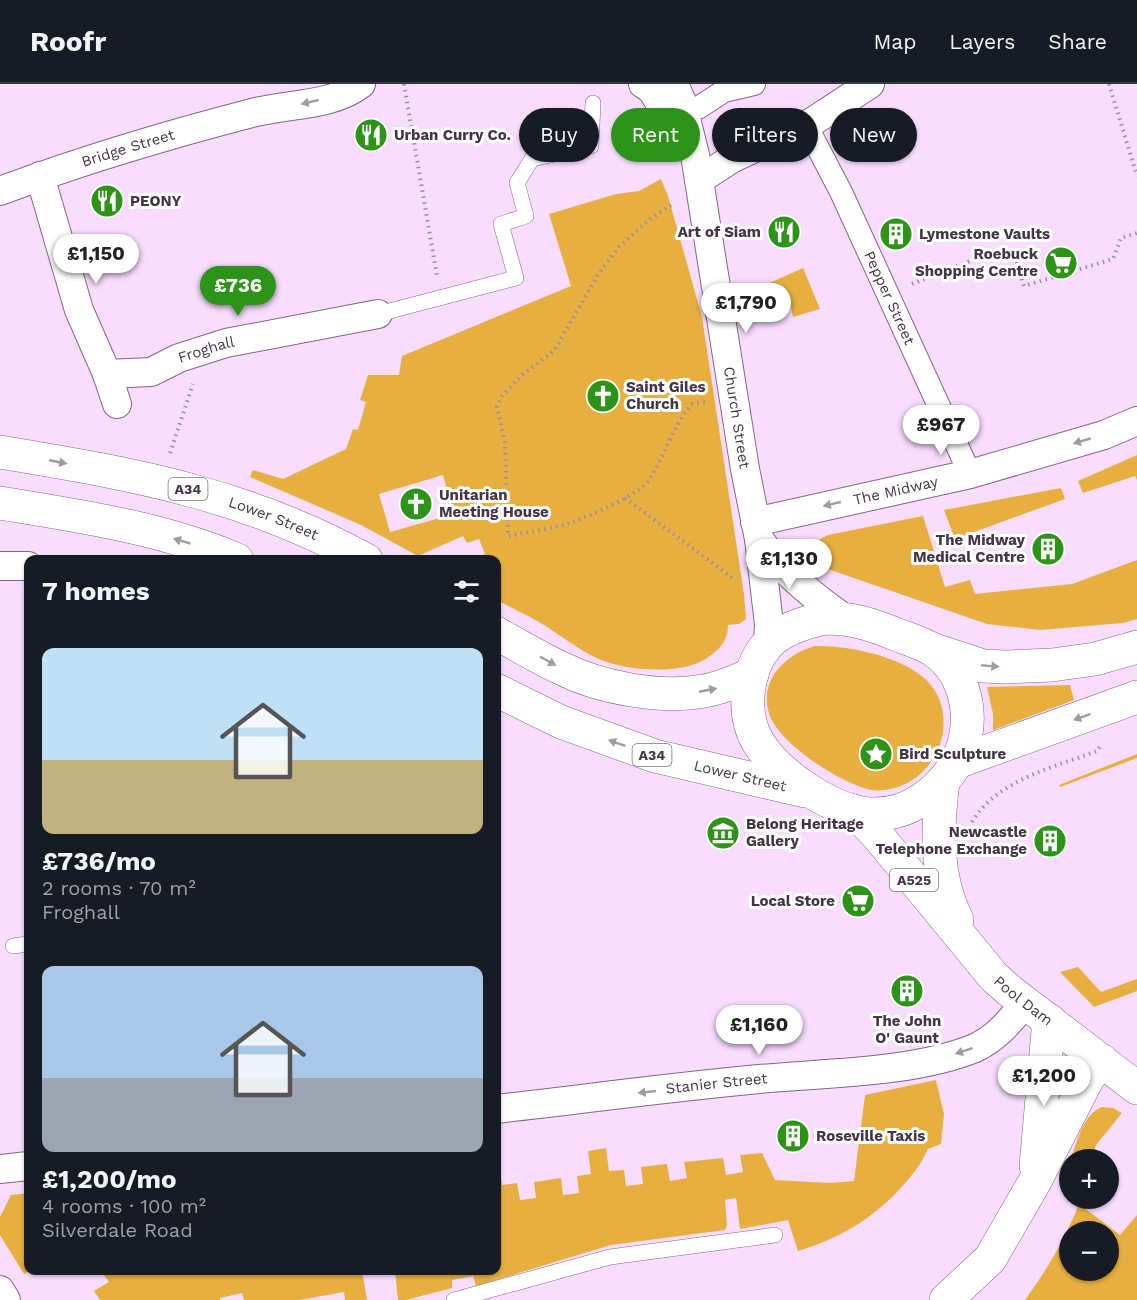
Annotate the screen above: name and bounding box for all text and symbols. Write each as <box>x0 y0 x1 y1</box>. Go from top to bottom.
text: Roofr <box>30 25 106 58</box>
text: Map <box>873 29 916 54</box>
text: Layers <box>949 29 1015 54</box>
text: Share <box>1048 29 1107 54</box>
one-way arrow <box>301 98 320 108</box>
chip: Buy <box>519 108 599 162</box>
chip: Rent <box>611 108 700 162</box>
chip: Filters <box>712 108 818 162</box>
chip: New <box>830 108 917 162</box>
restaurant icon: Urban Curry Co. <box>353 117 389 153</box>
street label: Bridge Street <box>79 125 177 171</box>
place label: Urban Curry Co. <box>394 126 511 144</box>
restaurant icon: PEONY <box>89 183 125 219</box>
place label: PEONY <box>130 192 182 210</box>
restaurant icon: Art of Siam <box>766 214 802 250</box>
building icon: Lymestone Vaults <box>878 216 914 252</box>
place label: Art of Siam <box>678 223 761 241</box>
place label: Lymestone Vaults <box>919 225 1050 243</box>
pin: £1,150 <box>47 234 145 285</box>
text: £1,150 <box>67 241 125 265</box>
place label: Roebuck Shopping Centre <box>915 245 1039 280</box>
supermarket icon: Roebuck Shopping Centre <box>1043 245 1079 281</box>
street label: Pepper Street <box>860 248 919 348</box>
pin: £736 <box>202 266 274 317</box>
text: £736 <box>214 273 262 297</box>
pin: £1,790 <box>697 283 795 334</box>
text: £1,790 <box>715 290 777 314</box>
street label: Froghall <box>176 332 236 367</box>
street label: Church Street <box>720 365 754 470</box>
church icon: Saint Giles Church <box>585 378 621 414</box>
place label: Saint Giles Church <box>626 378 706 413</box>
pin: £967 <box>905 405 977 456</box>
text: £967 <box>917 412 965 436</box>
one-way arrow <box>1073 437 1091 446</box>
one-way arrow <box>48 458 67 468</box>
street label: The Midway <box>851 472 940 509</box>
road number: A34 <box>168 478 207 500</box>
church icon: Unitarian Meeting House <box>398 486 434 522</box>
place label: Unitarian Meeting House <box>439 486 549 521</box>
street label: Lower Street <box>226 493 322 544</box>
one-way arrow <box>823 500 841 510</box>
place label: The Midway Medical Centre <box>913 531 1026 566</box>
building icon: The Midway Medical Centre <box>1030 531 1066 567</box>
one-way arrow <box>173 536 191 545</box>
pin: £1,130 <box>740 539 838 590</box>
text: £1,130 <box>760 546 818 570</box>
icon: filters <box>450 575 483 608</box>
text: 7 homes <box>42 576 150 606</box>
one-way arrow <box>540 656 557 666</box>
one-way arrow <box>981 661 1000 671</box>
one-way arrow <box>699 685 718 694</box>
icon: home <box>209 687 317 795</box>
one-way arrow <box>1073 713 1091 722</box>
place icon: Bird Sculpture <box>858 736 894 772</box>
one-way arrow <box>608 738 626 747</box>
road number: A34 <box>632 744 672 766</box>
place label: Bird Sculpture <box>899 745 1007 763</box>
street label: Lower Street <box>692 756 789 796</box>
museum icon: Belong Heritage Gallery <box>705 815 741 851</box>
place label: Belong Heritage Gallery <box>746 815 864 850</box>
place label: Newcastle Telephone Exchange <box>876 823 1027 858</box>
building icon: Newcastle Telephone Exchange <box>1032 823 1068 859</box>
text: £736/mo <box>42 846 156 876</box>
road number: A525 <box>890 869 938 891</box>
text: 2 rooms · 70 m² <box>42 876 196 900</box>
supermarket icon: Local Store <box>840 883 876 919</box>
place label: Local Store <box>751 892 835 910</box>
text: Froghall <box>42 900 120 924</box>
street label: Pool Dam <box>990 972 1056 1029</box>
building icon: The John O' Gaunt <box>889 973 925 1009</box>
icon: home <box>209 1005 317 1113</box>
pin: £1,160 <box>710 1005 808 1056</box>
text: £1,160 <box>730 1012 788 1036</box>
place label: The John O' Gaunt <box>873 1012 941 1047</box>
one-way arrow <box>955 1047 973 1056</box>
pin: £1,200 <box>995 1056 1093 1107</box>
text: £1,200 <box>1012 1063 1076 1087</box>
street label: Stanier Street <box>665 1069 769 1098</box>
one-way arrow <box>637 1087 656 1097</box>
building icon: Roseville Taxis <box>775 1118 811 1154</box>
place label: Roseville Taxis <box>816 1127 925 1145</box>
map controls <box>1059 1149 1119 1281</box>
button: + <box>1059 1149 1119 1209</box>
text: £1,200/mo <box>42 1164 177 1194</box>
text: 4 rooms · 100 m² <box>42 1194 206 1218</box>
text: Silverdale Road <box>42 1218 193 1242</box>
button: − <box>1059 1221 1119 1281</box>

